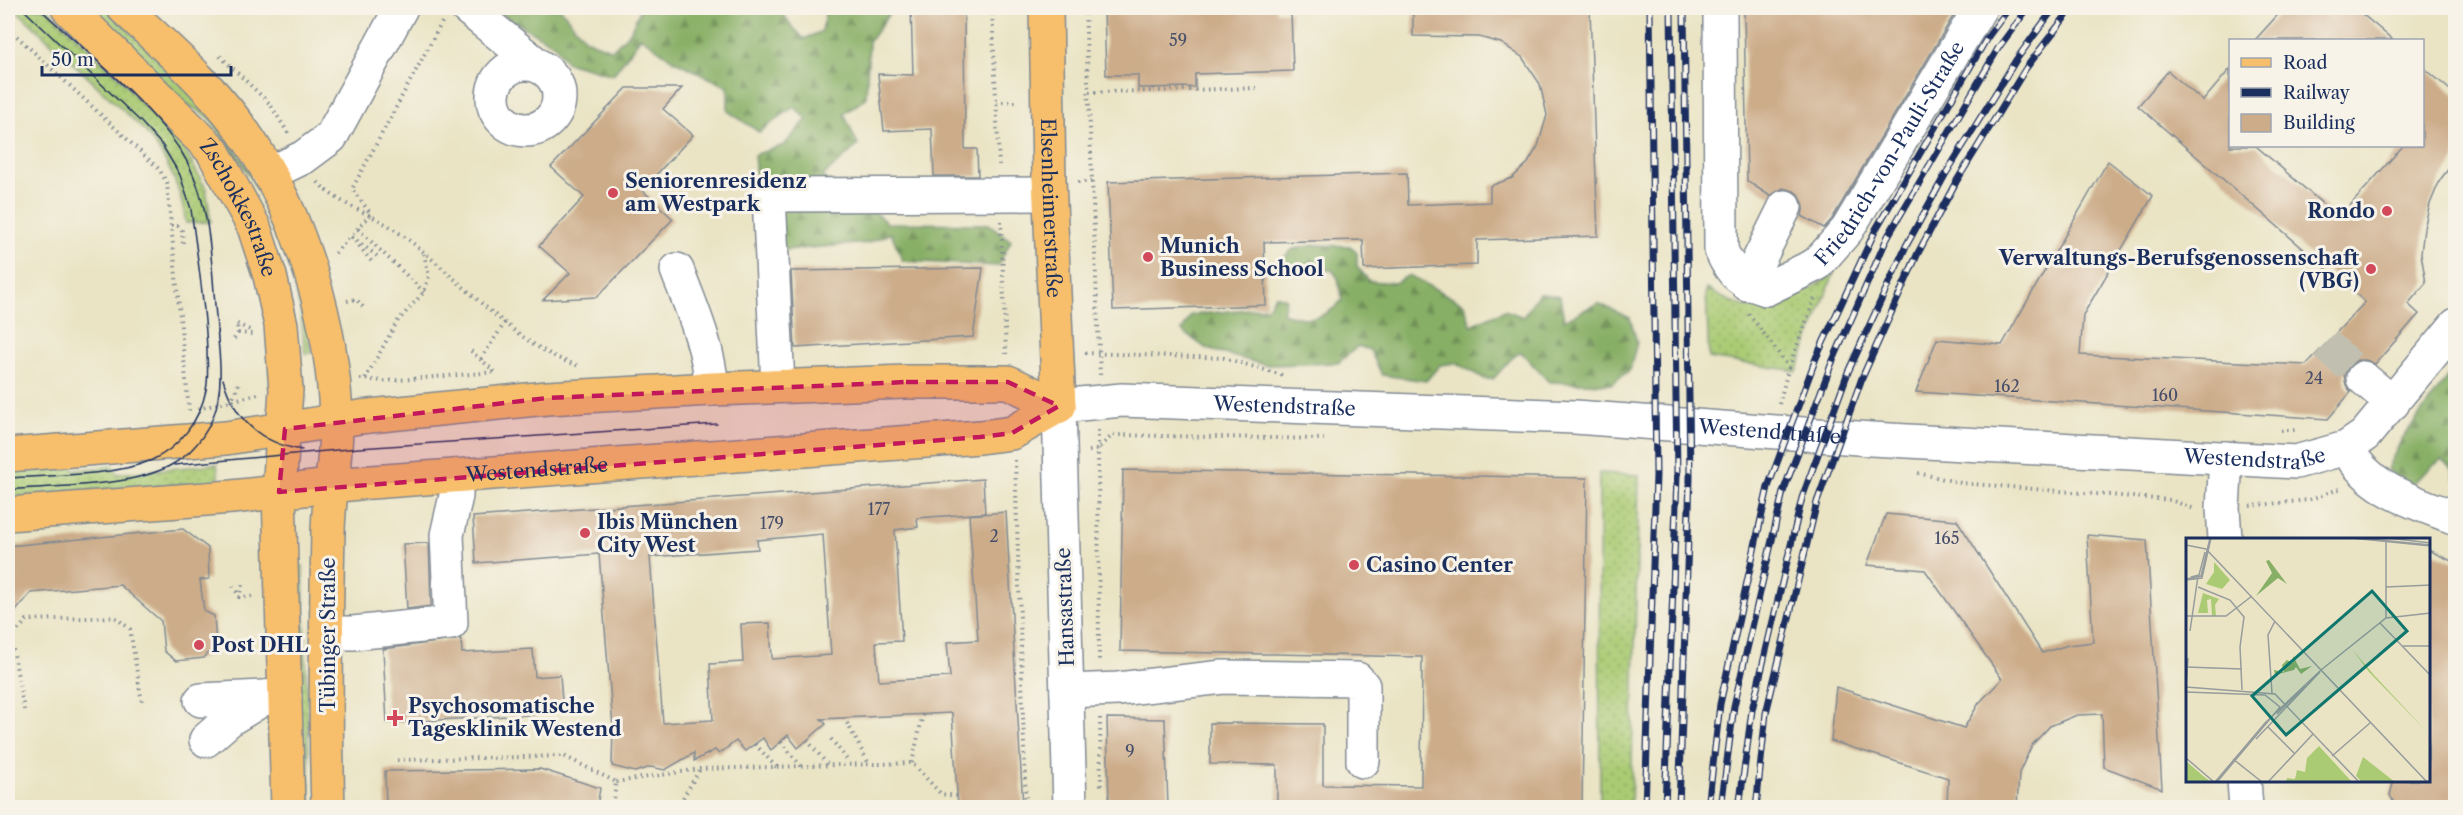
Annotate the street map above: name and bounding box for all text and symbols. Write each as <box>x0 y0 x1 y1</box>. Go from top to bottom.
house number: 59 <box>1169 30 1187 50</box>
street label: Friedrich-von-Pauli-Straße <box>1809 37 1969 270</box>
scale bar <box>42 39 231 77</box>
legend <box>2229 39 2424 147</box>
text: 50 m <box>51 49 94 71</box>
text: Road <box>2283 52 2328 74</box>
text: Railway <box>2283 82 2351 104</box>
text: Building <box>2283 112 2355 134</box>
street label: Elsenheimerstraße <box>1036 118 1066 298</box>
street label: Zschokkestraße <box>195 133 281 280</box>
place label: Seniorenresidenz am Westpark <box>625 169 807 216</box>
marker: Seniorenresidenz am Westpark <box>606 186 620 200</box>
place label: Rondo <box>2307 199 2375 223</box>
marker: Rondo <box>2380 204 2394 218</box>
place label: Munich Business School <box>1160 234 1324 281</box>
place label: Verwaltungs-Berufsgenossenschaft (VBG) <box>1998 246 2360 293</box>
marker: Munich Business School <box>1141 250 1155 264</box>
marker: Verwaltungs-Berufsgenossenschaft (VBG) <box>2364 262 2378 276</box>
house number: 24 <box>2305 368 2323 388</box>
house number: 162 <box>1994 376 2020 396</box>
house number: 160 <box>2152 385 2178 405</box>
street label: Westendstraße <box>1212 391 1356 421</box>
street label: Westendstraße <box>1697 414 1842 449</box>
street label: Westendstraße <box>2182 442 2328 474</box>
street label: Westendstraße <box>464 453 609 487</box>
house number: 177 <box>868 499 890 519</box>
place label: Ibis München City West <box>597 510 738 557</box>
house number: 179 <box>760 513 784 533</box>
marker: Ibis München City West <box>578 526 592 540</box>
house number: 2 <box>989 526 999 546</box>
house number: 165 <box>1935 528 1959 548</box>
inset map <box>2186 538 2430 782</box>
street label: Hansastraße <box>1051 547 1079 667</box>
place label: Casino Center <box>1366 553 1513 577</box>
street label: Tübinger Straße <box>316 557 340 713</box>
marker: Casino Center <box>1347 558 1361 572</box>
place label: Post DHL <box>211 633 309 657</box>
marker: Post DHL <box>192 638 206 652</box>
place label: Psychosomatische Tagesklinik Westend <box>408 694 622 741</box>
marker: Psychosomatische Tagesklinik Westend <box>386 709 404 727</box>
house number: 9 <box>1125 741 1135 761</box>

